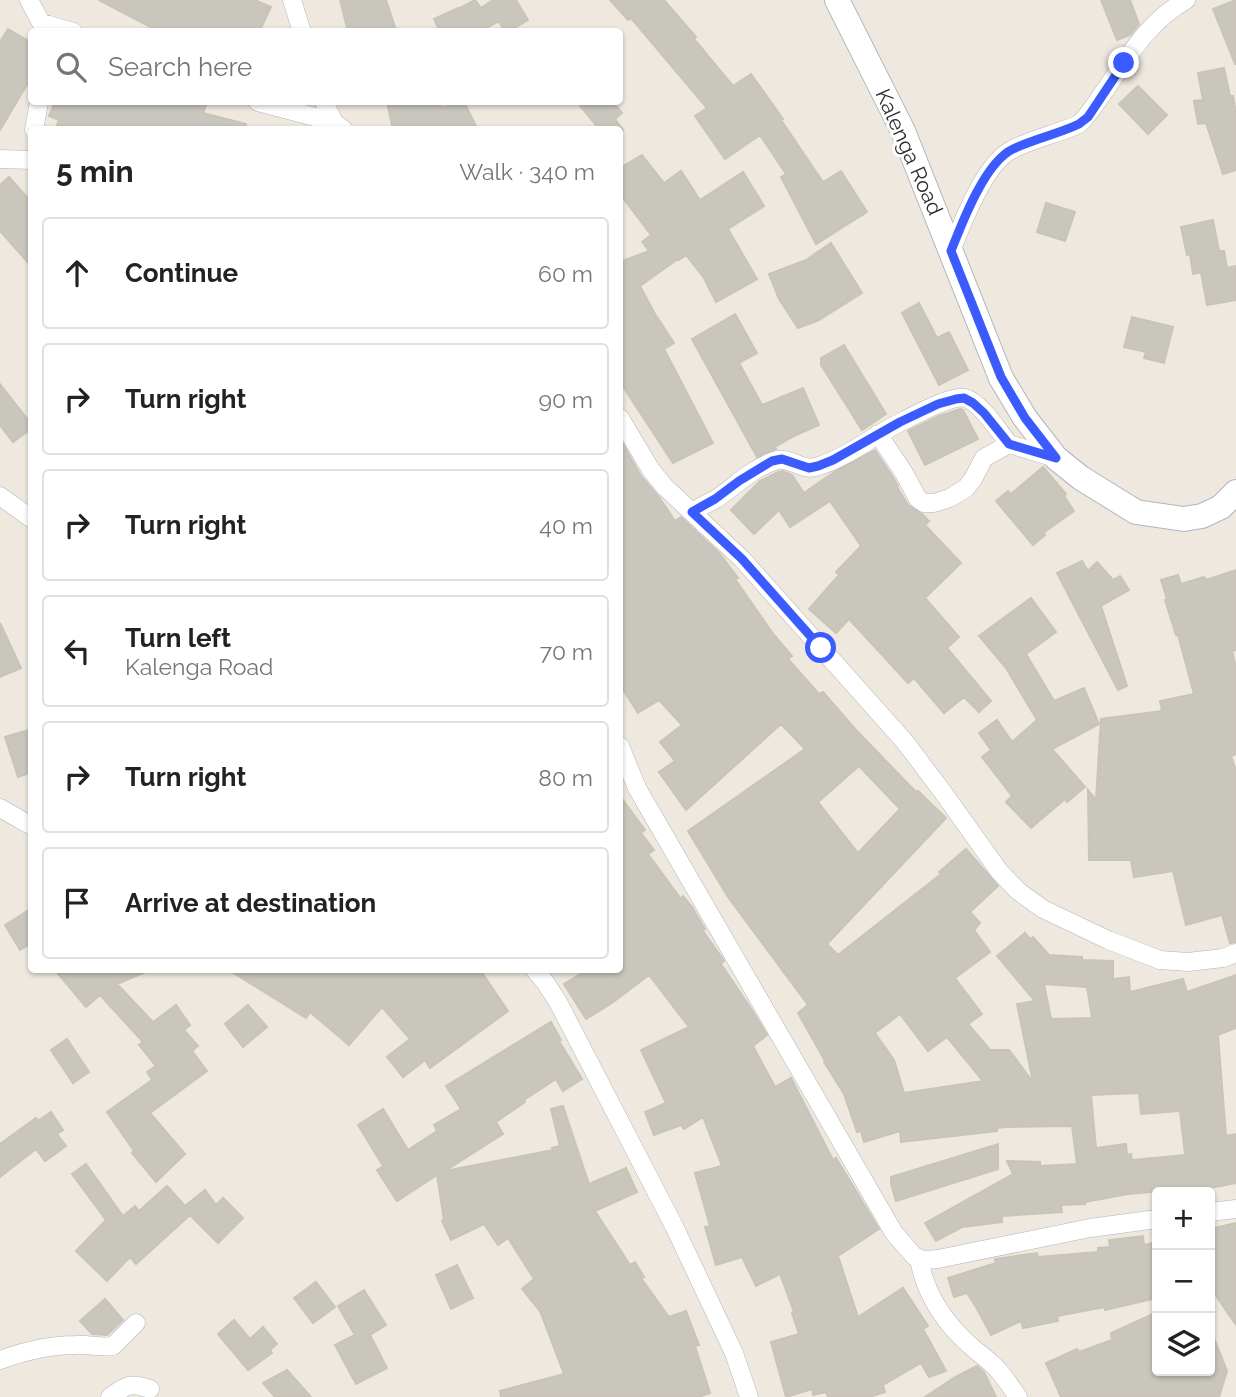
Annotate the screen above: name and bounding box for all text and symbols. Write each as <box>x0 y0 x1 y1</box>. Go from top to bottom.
search box <box>28 28 623 105</box>
route end <box>1108 47 1139 78</box>
icon: search <box>52 48 90 86</box>
text: Search here <box>108 52 252 82</box>
street label: Kalenga Road <box>871 85 948 219</box>
text: 5 min <box>56 154 134 189</box>
text: Walk · 340 m <box>459 158 595 185</box>
icon: ahead <box>58 254 96 292</box>
text: Continue <box>125 258 238 288</box>
text: 60 m <box>538 260 593 287</box>
icon: right <box>58 380 96 418</box>
text: Turn right <box>125 384 246 414</box>
text: 90 m <box>538 386 593 413</box>
icon: right <box>58 506 96 544</box>
text: Turn right <box>125 510 246 540</box>
text: 40 m <box>539 512 593 539</box>
text: Turn left <box>125 623 231 653</box>
icon: left <box>58 632 96 670</box>
route start <box>805 632 836 663</box>
text: 70 m <box>540 638 593 665</box>
text: Kalenga Road <box>125 653 273 680</box>
icon: right <box>58 758 96 796</box>
text: Turn right <box>125 762 246 792</box>
text: 80 m <box>538 764 593 791</box>
icon: arrive <box>58 884 96 922</box>
text: Arrive at destination <box>125 888 376 918</box>
map controls <box>1152 1187 1215 1376</box>
button: + <box>1152 1187 1215 1250</box>
button: − <box>1152 1250 1215 1313</box>
button: layers <box>1152 1313 1215 1376</box>

